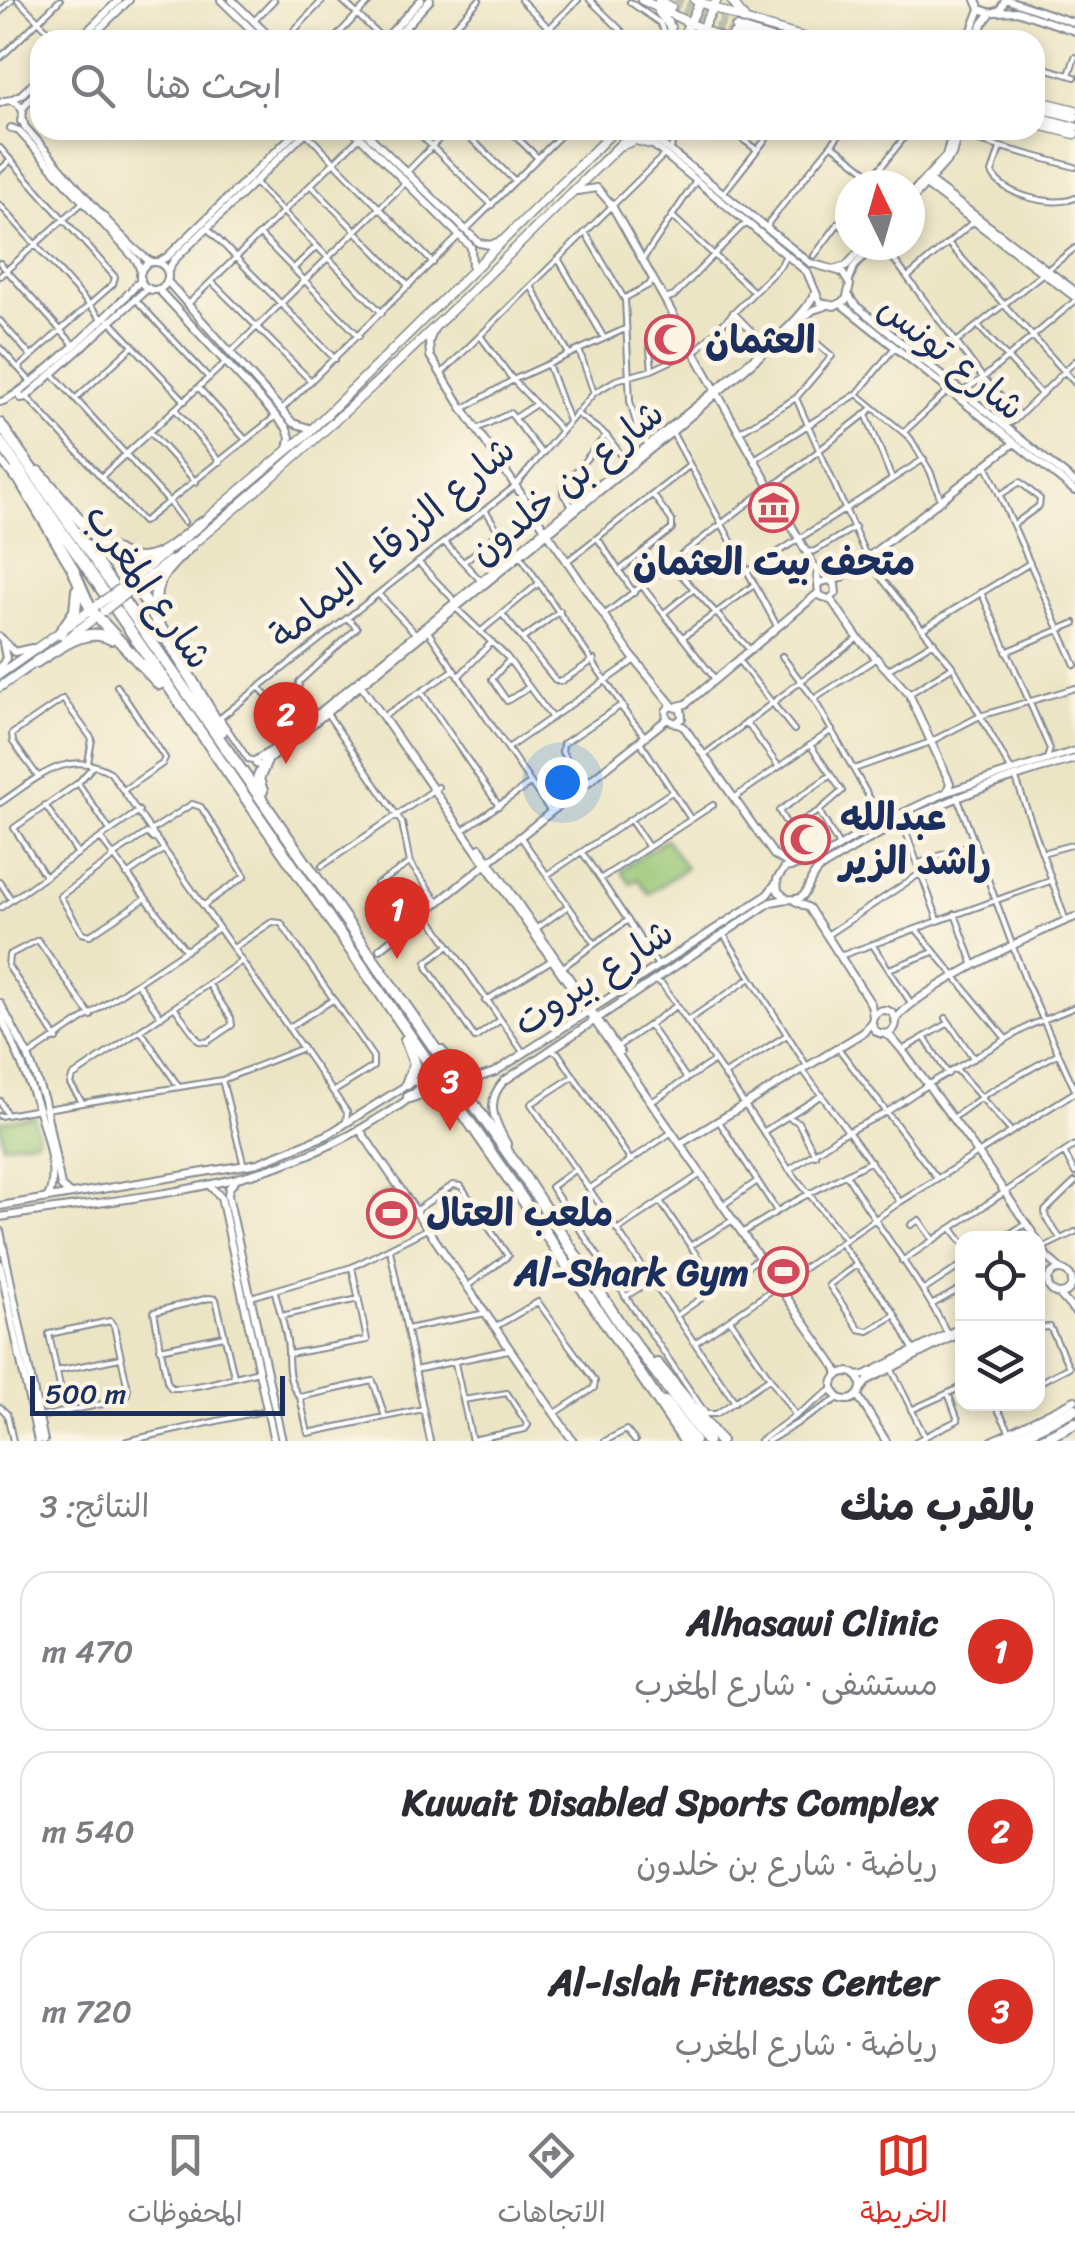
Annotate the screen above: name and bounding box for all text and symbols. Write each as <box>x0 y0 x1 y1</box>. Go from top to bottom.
search box <box>30 30 1045 140</box>
text: ابحث هنا <box>145 52 282 119</box>
icon: search <box>65 58 120 113</box>
north arrow <box>835 170 925 260</box>
street label: شارع تونس <box>863 276 1041 439</box>
place label: العثمان <box>705 307 815 374</box>
mosque icon: العثمان <box>644 314 696 366</box>
street label: شارع بن خلدون <box>453 382 680 583</box>
street label: شارع الزرقاء اليمامة <box>253 418 531 666</box>
museum icon: متحف بيت العثمان <box>748 482 800 534</box>
street label: شارع المغرب <box>66 489 231 684</box>
place label: متحف بيت العثمان <box>633 529 915 596</box>
pin: 2 <box>254 682 318 764</box>
your location <box>537 757 588 808</box>
place label: عبدالله راشد الزير <box>837 784 991 895</box>
mosque icon: عبدالله راشد الزير <box>779 813 831 865</box>
pin: 1 <box>364 876 430 959</box>
street label: شارع بيروت <box>499 900 688 1055</box>
pin: 3 <box>418 1048 482 1131</box>
place label: ملعب العتال <box>426 1180 613 1247</box>
sports icon: ملعب العتال <box>365 1187 417 1239</box>
map controls <box>955 1231 1045 1411</box>
button: locate <box>955 1231 1045 1321</box>
place label: Al-Shark Gym <box>513 1239 749 1306</box>
sports icon: Al-Shark Gym <box>758 1246 810 1298</box>
button: layers <box>955 1321 1045 1411</box>
text: 500 m <box>45 1369 126 1418</box>
scale bar <box>30 1371 285 1416</box>
text: بالقرب منك <box>840 1469 1035 1543</box>
text: النتائج: 3 <box>40 1478 149 1535</box>
text: Alhasawi Clinic <box>687 1589 938 1656</box>
text: 470 m <box>42 1623 133 1680</box>
text: 1 <box>994 1623 1007 1680</box>
text: مستشفى · شارع المغرب <box>634 1656 938 1713</box>
text: Kuwait Disabled Sports Complex <box>402 1769 938 1836</box>
text: 540 m <box>42 1803 135 1860</box>
text: 2 <box>991 1803 1010 1860</box>
text: رياضة · شارع بن خلدون <box>636 1836 938 1893</box>
text: Al-Islah Fitness Center <box>549 1949 938 2016</box>
text: 720 m <box>42 1983 132 2040</box>
text: 3 <box>992 1983 1009 2040</box>
text: رياضة · شارع المغرب <box>675 2016 938 2073</box>
tab: المحفوظات <box>127 2128 243 2237</box>
tab: الاتجاهات <box>497 2128 606 2237</box>
tab: الخريطة <box>860 2128 948 2237</box>

